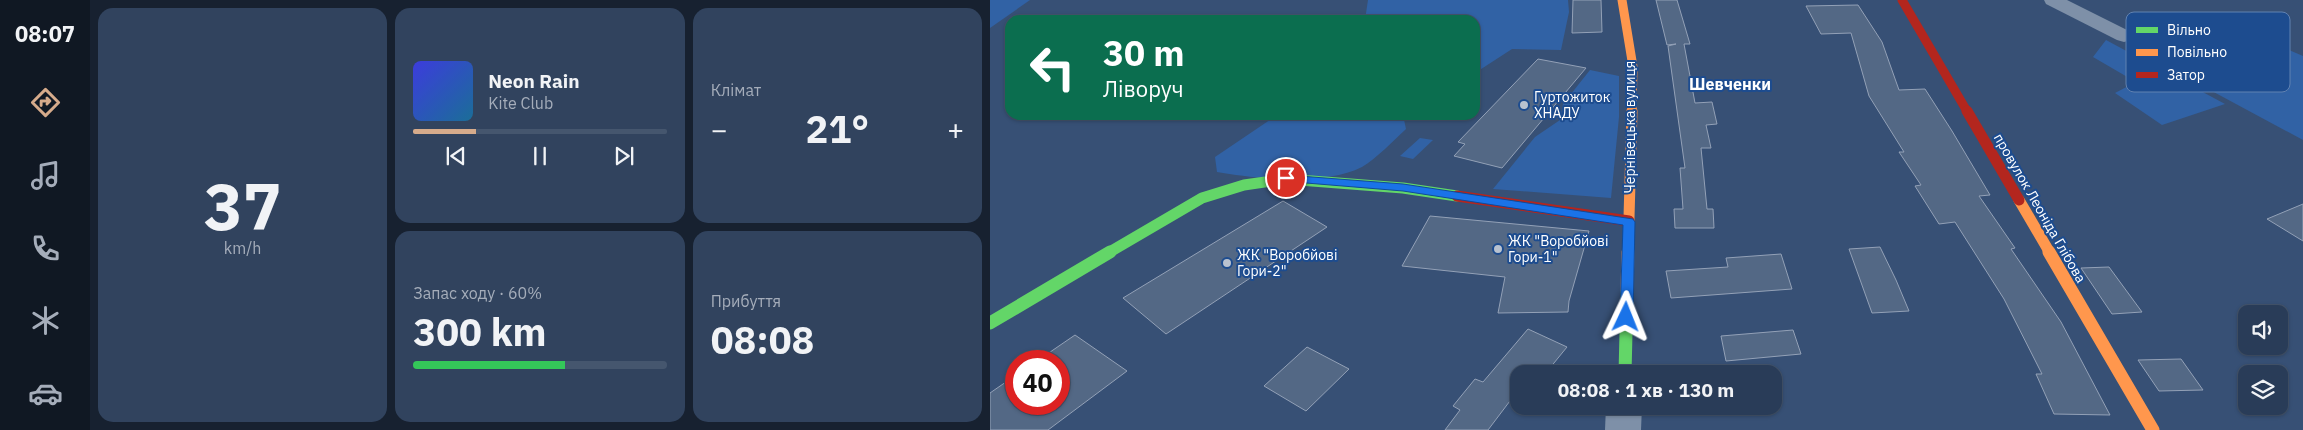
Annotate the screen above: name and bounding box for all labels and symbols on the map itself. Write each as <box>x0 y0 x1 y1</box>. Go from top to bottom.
legend <box>2126 12 2290 92</box>
text: Вільно <box>2167 21 2211 39</box>
text: Повільно <box>2167 43 2227 61</box>
street label: Чернівецька вулиця <box>1621 61 1639 193</box>
text: Затор <box>2167 66 2205 84</box>
district label: Шевченки <box>1689 74 1771 94</box>
place label: Гуртожиток ХНАДУ <box>1534 88 1611 122</box>
marker: Гуртожиток ХНАДУ <box>1518 99 1530 111</box>
street label: провулок Леоніда Глібова <box>1990 130 2090 286</box>
pin <box>1265 157 1307 199</box>
place label: ЖК "Воробйові Гори-1" <box>1508 232 1608 266</box>
marker: ЖК "Воробйові Гори-1" <box>1492 243 1504 255</box>
place label: ЖК "Воробйові Гори-2" <box>1237 246 1337 280</box>
marker: ЖК "Воробйові Гори-2" <box>1221 257 1233 269</box>
position arrow <box>1599 290 1651 342</box>
speed limit sign: 40 <box>1005 350 1070 415</box>

